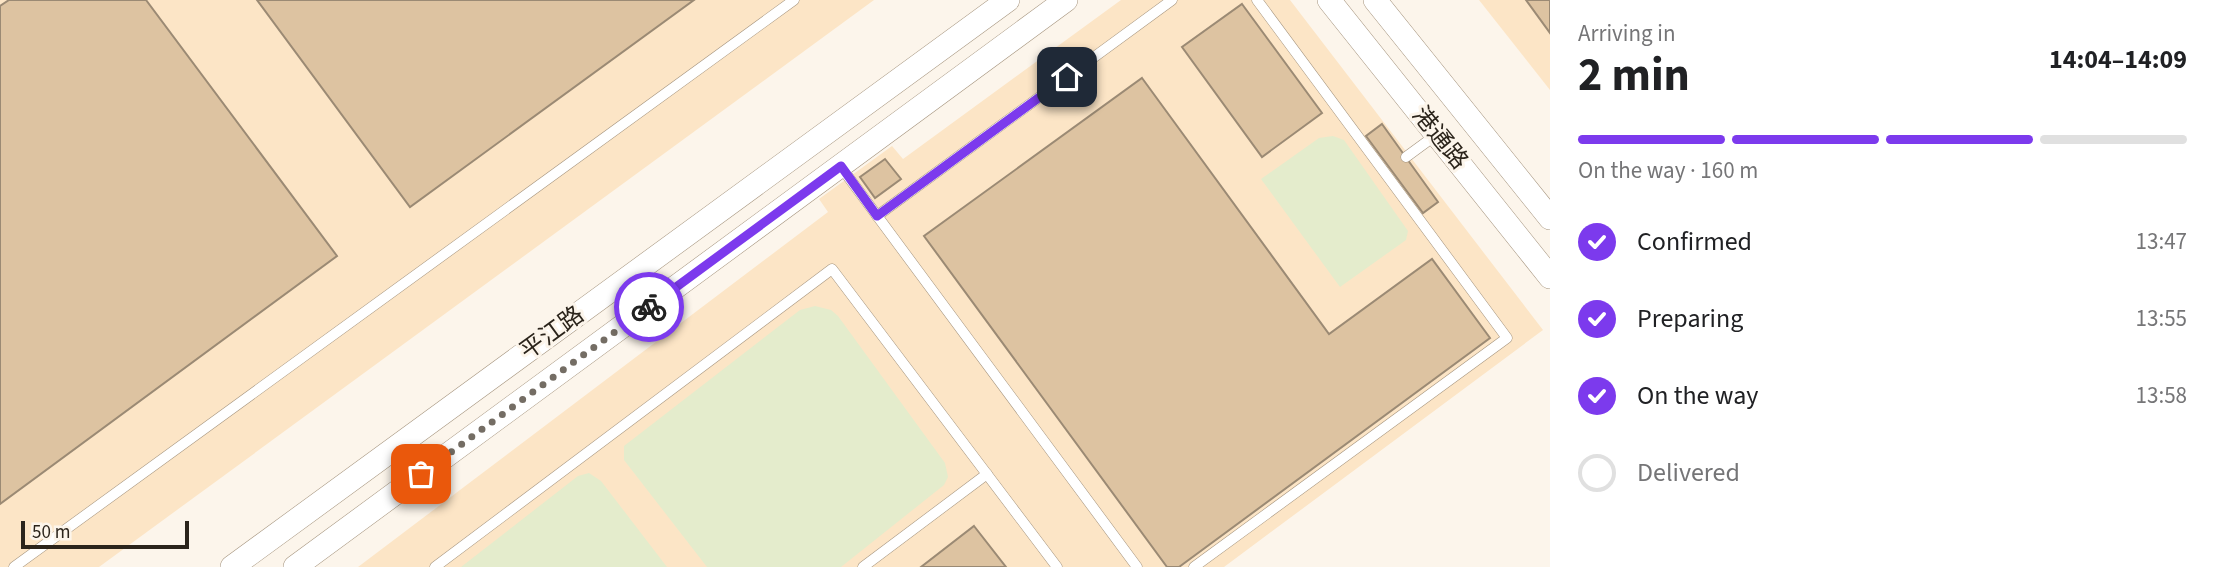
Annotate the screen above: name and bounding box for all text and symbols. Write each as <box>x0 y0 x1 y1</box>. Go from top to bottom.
text: Arriving in <box>1578 17 1676 50</box>
text: 14:04–14:09 <box>2049 41 2187 78</box>
text: 2 min <box>1578 43 1690 108</box>
pin <box>1037 47 1097 107</box>
icon: home <box>1048 58 1086 96</box>
street label: 港通路 <box>1404 99 1476 177</box>
text: On the way · 160 m <box>1578 154 1758 187</box>
icon: check <box>1578 223 1616 261</box>
text: Confirmed <box>1637 223 1752 260</box>
text: 13:47 <box>2136 225 2187 258</box>
courier <box>614 272 684 342</box>
icon: bike <box>630 288 668 326</box>
street label: 平江路 <box>513 298 591 368</box>
icon: check <box>1578 300 1616 338</box>
text: Preparing <box>1637 300 1743 337</box>
text: 13:55 <box>2136 302 2187 335</box>
icon: check <box>1578 377 1616 415</box>
text: On the way <box>1637 377 1758 414</box>
text: 13:58 <box>2136 379 2187 412</box>
pin <box>391 444 451 504</box>
text: Delivered <box>1637 454 1740 491</box>
icon: bag <box>402 455 440 493</box>
scale bar <box>21 518 189 550</box>
text: 50 m <box>32 519 70 546</box>

